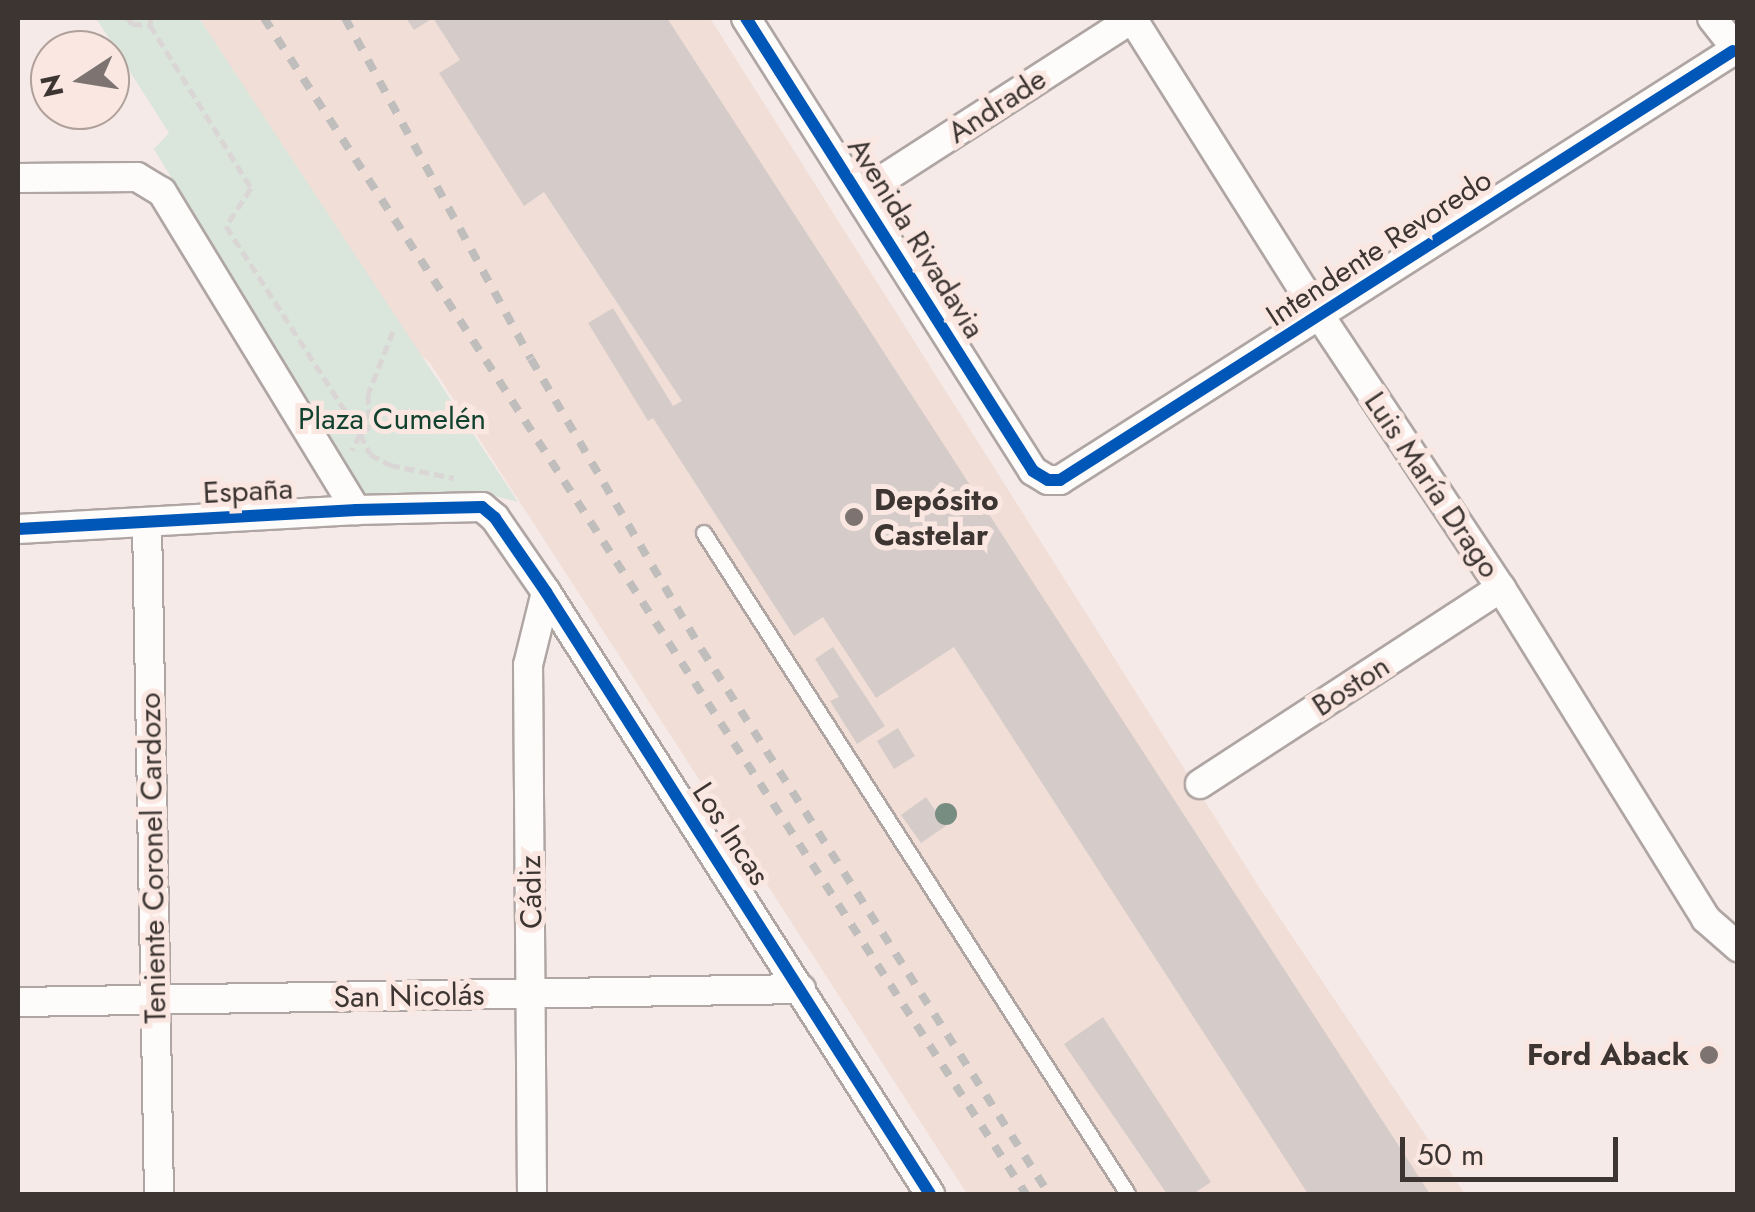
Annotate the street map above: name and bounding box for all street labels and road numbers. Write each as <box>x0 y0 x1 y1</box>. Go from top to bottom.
street label: Andrade <box>941 61 1053 151</box>
street label: Avenida Rivadavia <box>840 131 992 345</box>
street label: Intendente Revoredo <box>1260 162 1498 334</box>
street label: Luis María Drago <box>1357 385 1507 585</box>
street label: España <box>202 471 294 511</box>
street label: Boston <box>1306 648 1396 724</box>
street label: Teniente Coronel Cardozo <box>132 692 174 1024</box>
street label: Los Incas <box>685 776 777 892</box>
street label: Cádiz <box>512 855 550 929</box>
street label: San Nicolás <box>333 977 485 1015</box>

